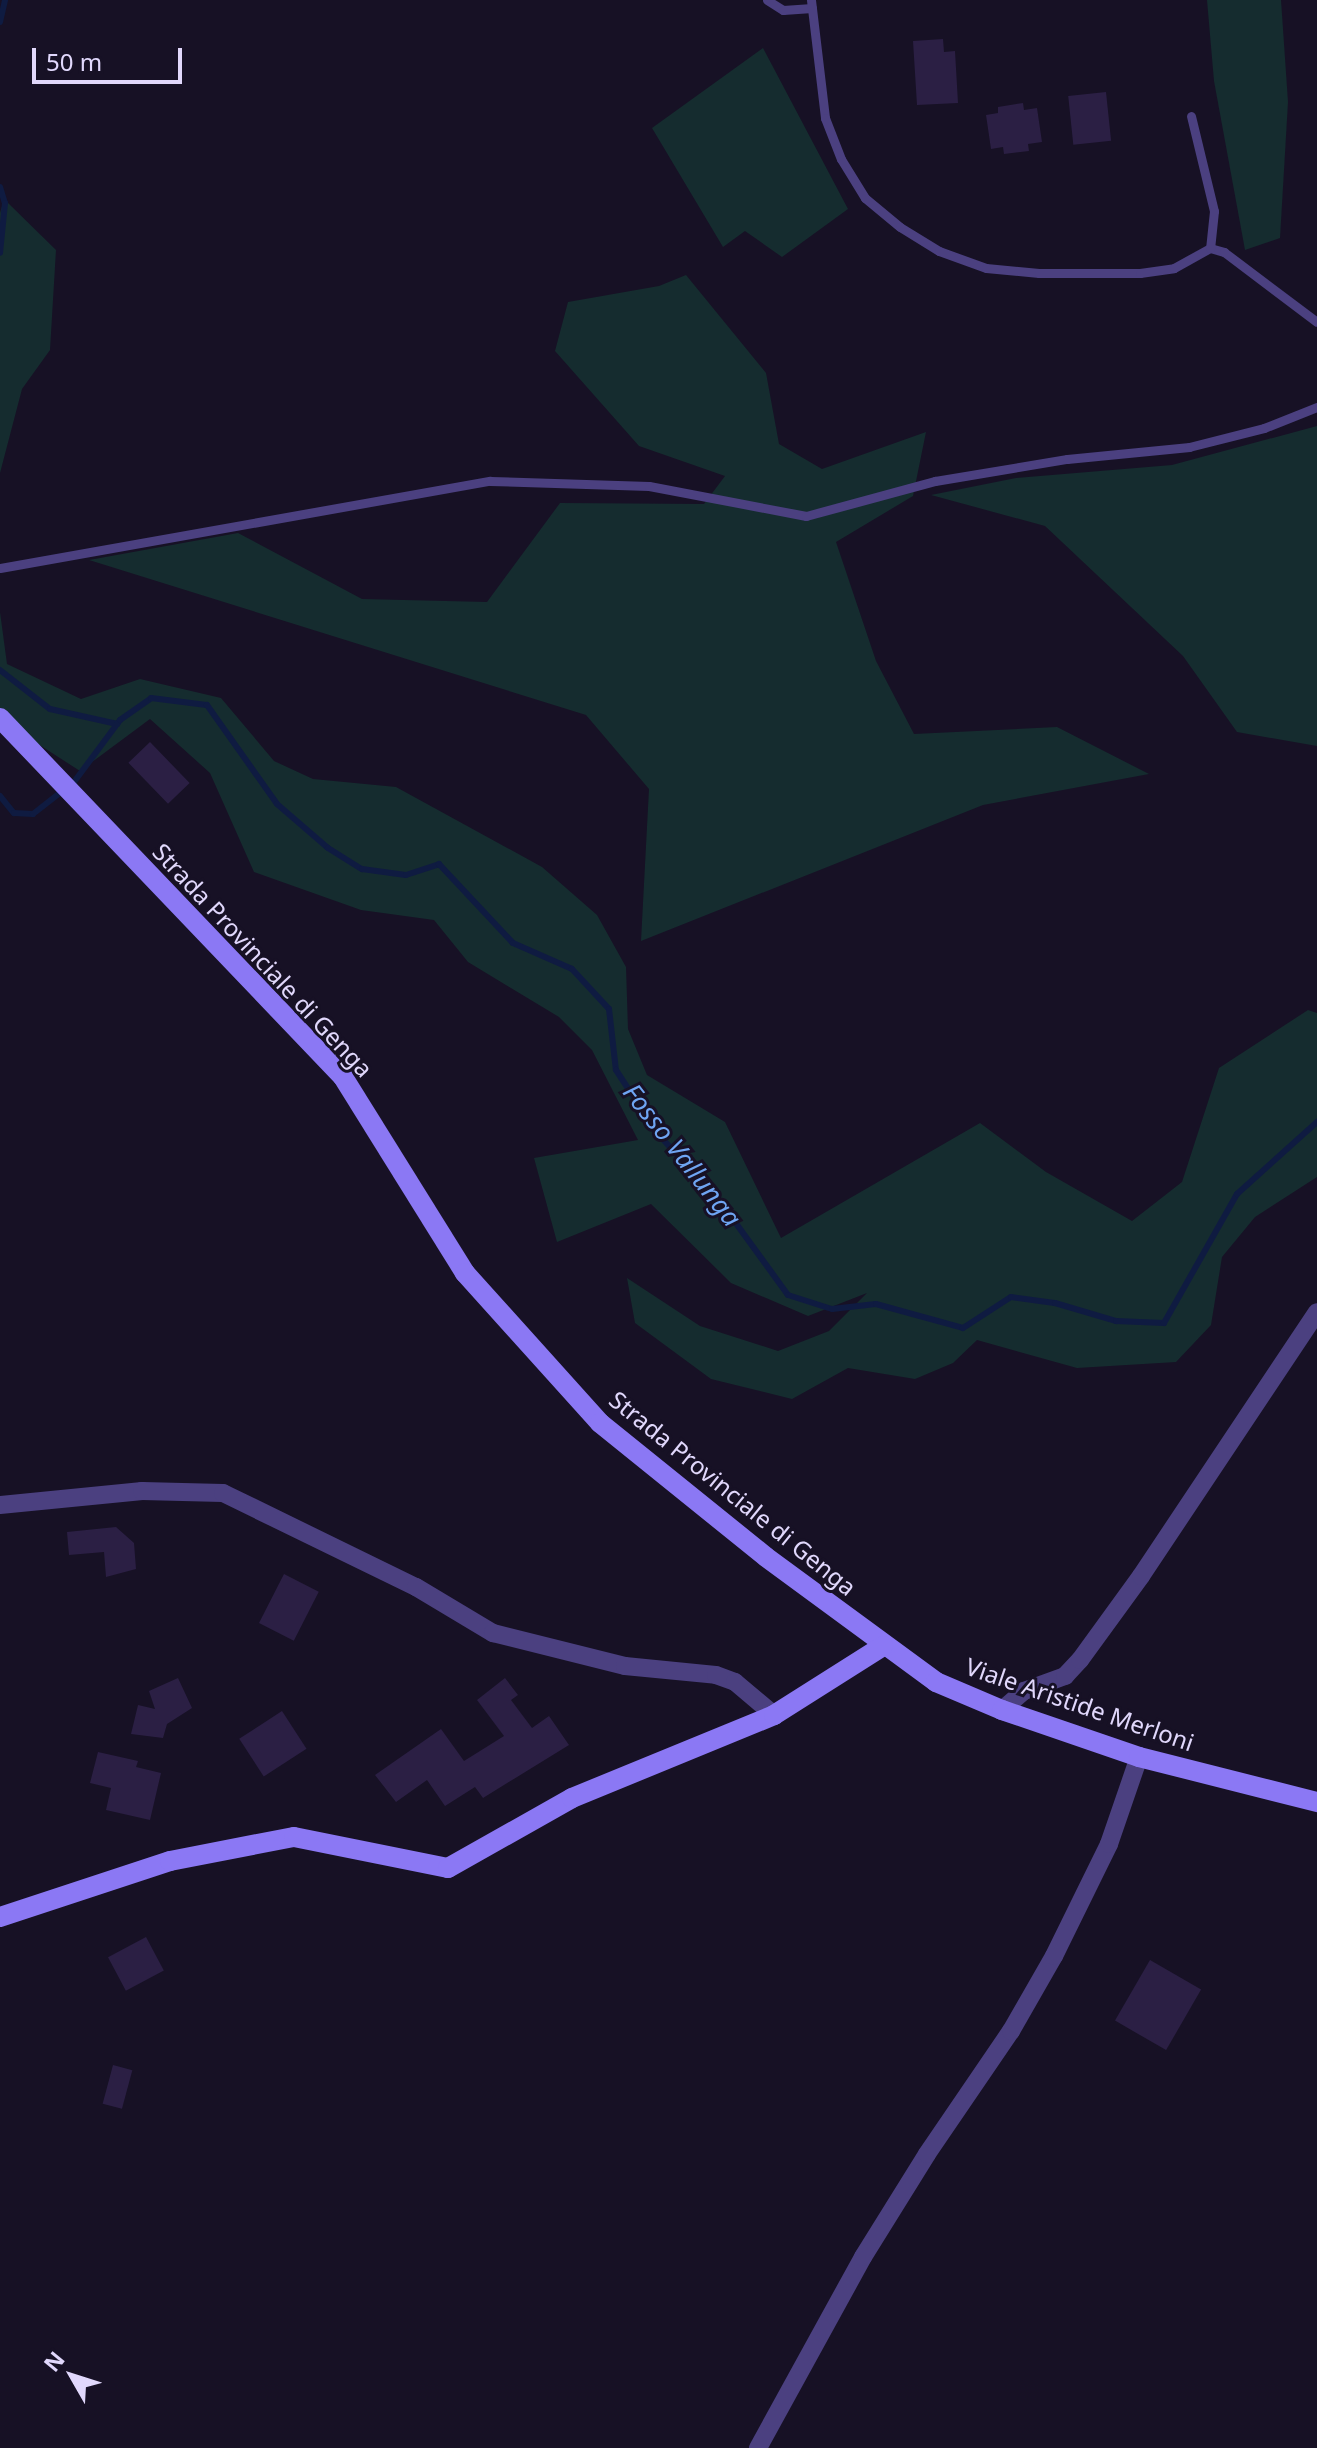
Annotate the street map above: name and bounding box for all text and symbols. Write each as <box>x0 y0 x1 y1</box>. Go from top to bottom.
scale bar <box>36 32 186 82</box>
text: 50 m <box>46 45 102 78</box>
street label: Strada Provinciale di Genga <box>147 837 379 1083</box>
water label: Fosso Vallunga <box>616 1077 748 1233</box>
street label: Strada Provinciale di Genga <box>604 1385 862 1601</box>
street label: Viale Aristide Merloni <box>962 1651 1198 1757</box>
north arrow <box>32 2336 112 2416</box>
text: N <box>36 2345 71 2377</box>

